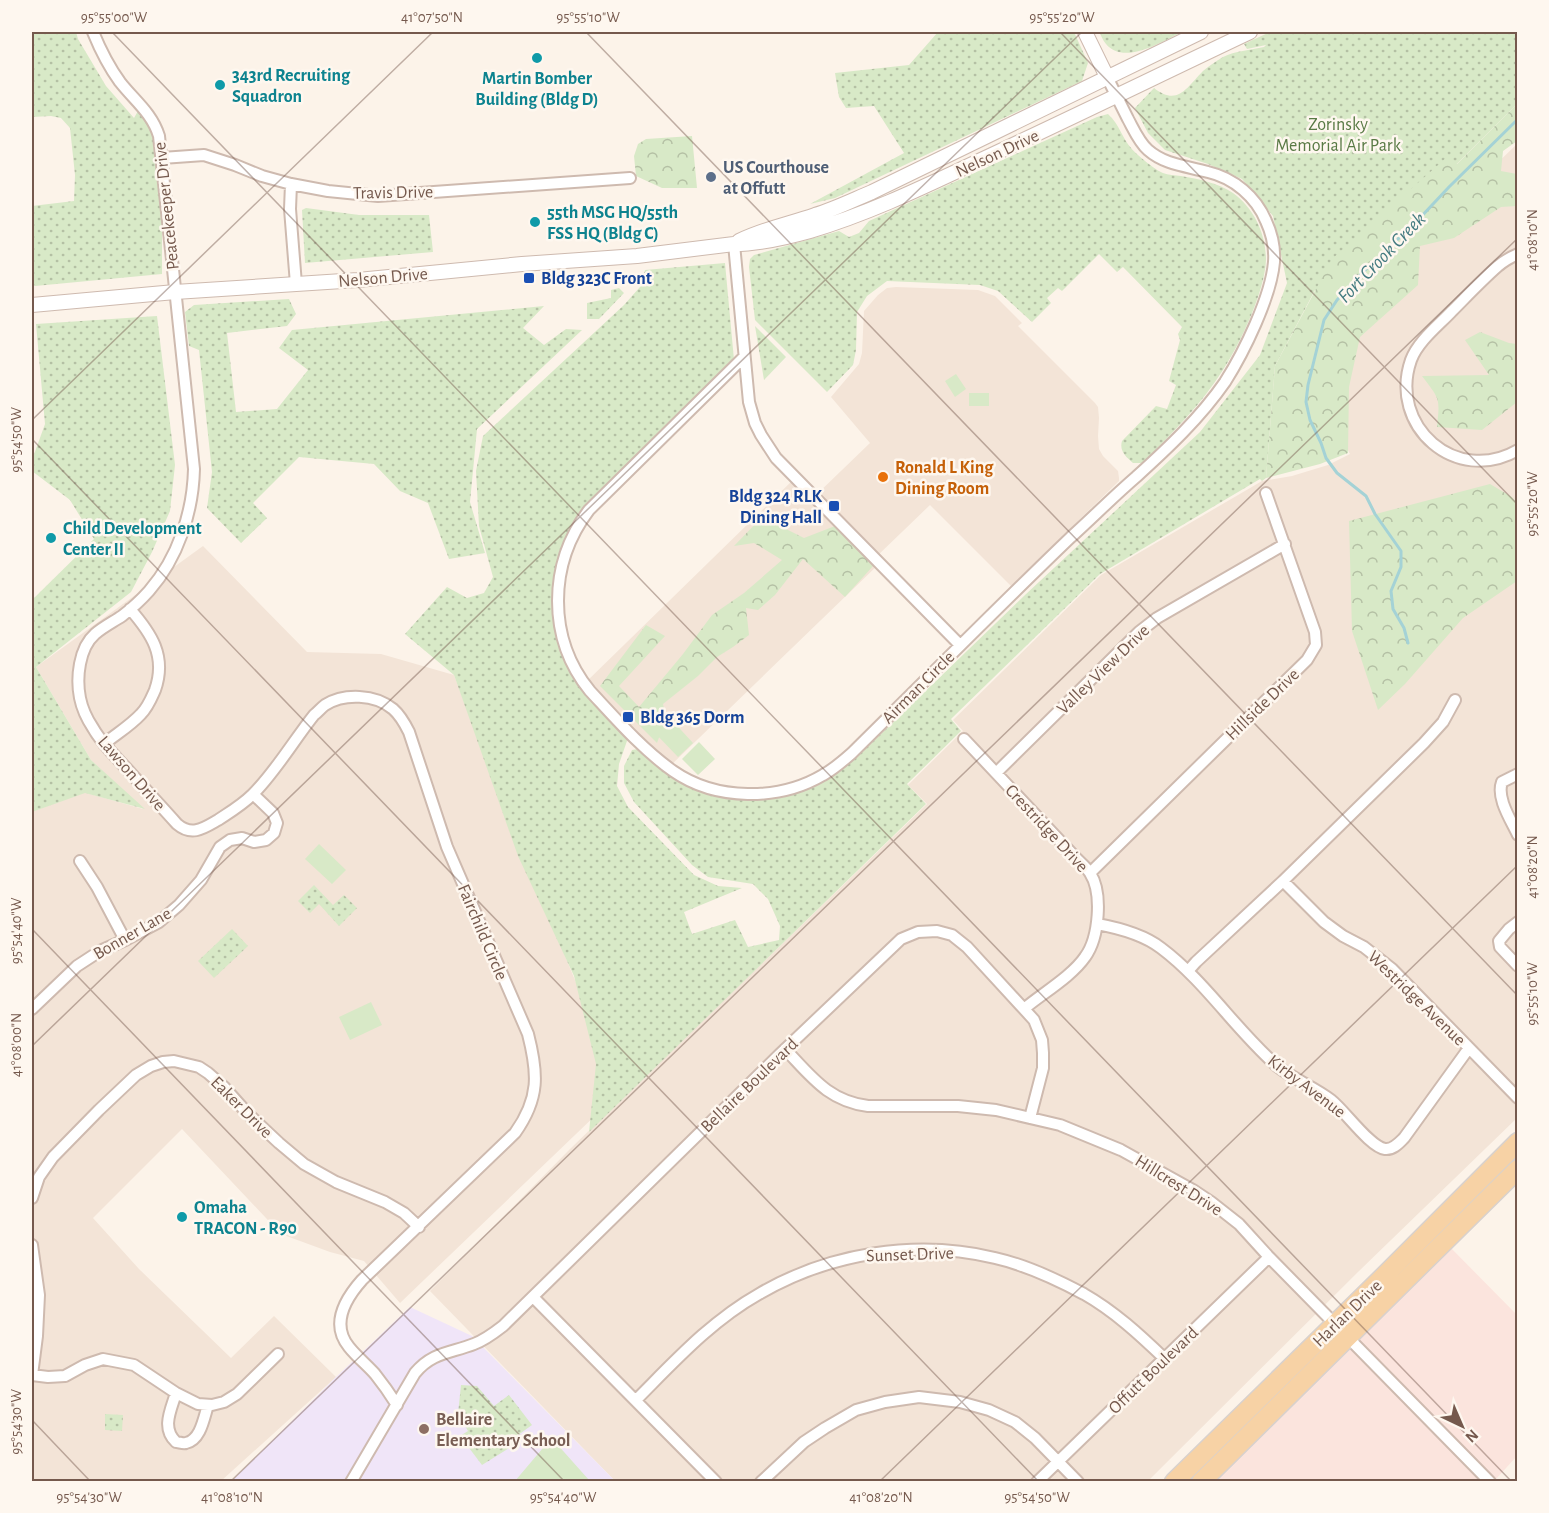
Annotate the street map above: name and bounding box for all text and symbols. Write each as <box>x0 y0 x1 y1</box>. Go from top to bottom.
text: 95°55'00"W <box>81 10 148 25</box>
text: 41°07'50"N <box>401 10 463 25</box>
text: 95°55'10"W <box>556 10 620 25</box>
text: 95°55'20"W <box>1029 10 1095 25</box>
marker: Martin Bomber Building (Bldg D) <box>530 51 544 65</box>
place label: 343rd Recruiting Squadron <box>232 67 351 106</box>
place label: Martin Bomber Building (Bldg D) <box>475 70 599 109</box>
marker: 343rd Recruiting Squadron <box>213 78 227 92</box>
park label: Zorinsky Memorial Air Park <box>1275 116 1402 155</box>
street label: Nelson Drive <box>953 127 1042 181</box>
street label: Peacekeeper Drive <box>151 141 183 271</box>
place label: US Courthouse at Offutt <box>723 159 829 198</box>
marker: US Courthouse at Offutt <box>704 170 718 184</box>
street label: Travis Drive <box>353 183 433 203</box>
place label: 55th MSG HQ/55th FSS HQ (Bldg C) <box>547 204 678 243</box>
water label: Fort Crook Creek <box>1334 209 1430 307</box>
text: 41°08'10"N <box>1525 209 1540 271</box>
marker: 55th MSG HQ/55th FSS HQ (Bldg C) <box>528 215 542 229</box>
street label: Nelson Drive <box>338 265 429 291</box>
place label: Bldg 323C Front <box>541 270 652 288</box>
marker: Bldg 323C Front <box>522 271 536 285</box>
text: 95°54'50"W <box>9 407 24 473</box>
place label: Ronald L King Dining Room <box>895 459 994 498</box>
marker: Ronald L King Dining Room <box>876 470 890 484</box>
text: 95°55'20"W <box>1525 471 1540 537</box>
place label: Bldg 324 RLK Dining Hall <box>729 488 822 527</box>
marker: Bldg 324 RLK Dining Hall <box>827 499 841 513</box>
place label: Child Development Center II <box>63 520 202 559</box>
marker: Child Development Center II <box>44 531 58 545</box>
street label: Valley View Drive <box>1054 621 1153 718</box>
street label: Airman Circle <box>879 648 959 728</box>
street label: Hillside Drive <box>1222 665 1303 744</box>
place label: Bldg 365 Dorm <box>640 709 745 727</box>
marker: Bldg 365 Dorm <box>621 710 635 724</box>
street label: Lawson Drive <box>94 733 168 815</box>
street label: Crestridge Drive <box>1001 781 1091 876</box>
text: 41°08'20"N <box>1525 835 1540 899</box>
street label: Fairchild Circle <box>454 882 510 983</box>
text: 95°54'40"W <box>9 897 24 964</box>
street label: Bonner Lane <box>90 904 175 963</box>
street label: Westridge Avenue <box>1364 948 1469 1050</box>
text: 95°55'10"W <box>1525 962 1540 1026</box>
text: 41°08'00"N <box>9 1013 24 1077</box>
street label: Bellaire Boulevard <box>698 1035 802 1136</box>
street label: Kirby Avenue <box>1264 1052 1349 1122</box>
street label: Eaker Drive <box>207 1073 276 1142</box>
street label: Hillcrest Drive <box>1132 1152 1225 1220</box>
place label: Omaha TRACON - R90 <box>194 1199 297 1238</box>
marker: Omaha TRACON - R90 <box>175 1210 189 1224</box>
street label: Sunset Drive <box>866 1244 954 1266</box>
street label: Harlan Drive <box>1310 1277 1386 1351</box>
street label: Offutt Boulevard <box>1105 1324 1202 1418</box>
text: 95°54'30"W <box>9 1389 24 1455</box>
north arrow <box>1432 1396 1492 1456</box>
place label: Bellaire Elementary School <box>436 1411 571 1450</box>
marker: Bellaire Elementary School <box>417 1422 431 1436</box>
text: N <box>1462 1426 1481 1446</box>
text: 95°54'30"W <box>56 1490 122 1505</box>
text: 41°08'10"N <box>201 1490 263 1505</box>
text: 95°54'40"W <box>530 1490 597 1505</box>
text: 41°08'20"N <box>849 1490 913 1505</box>
text: 95°54'50"W <box>1004 1490 1070 1505</box>

